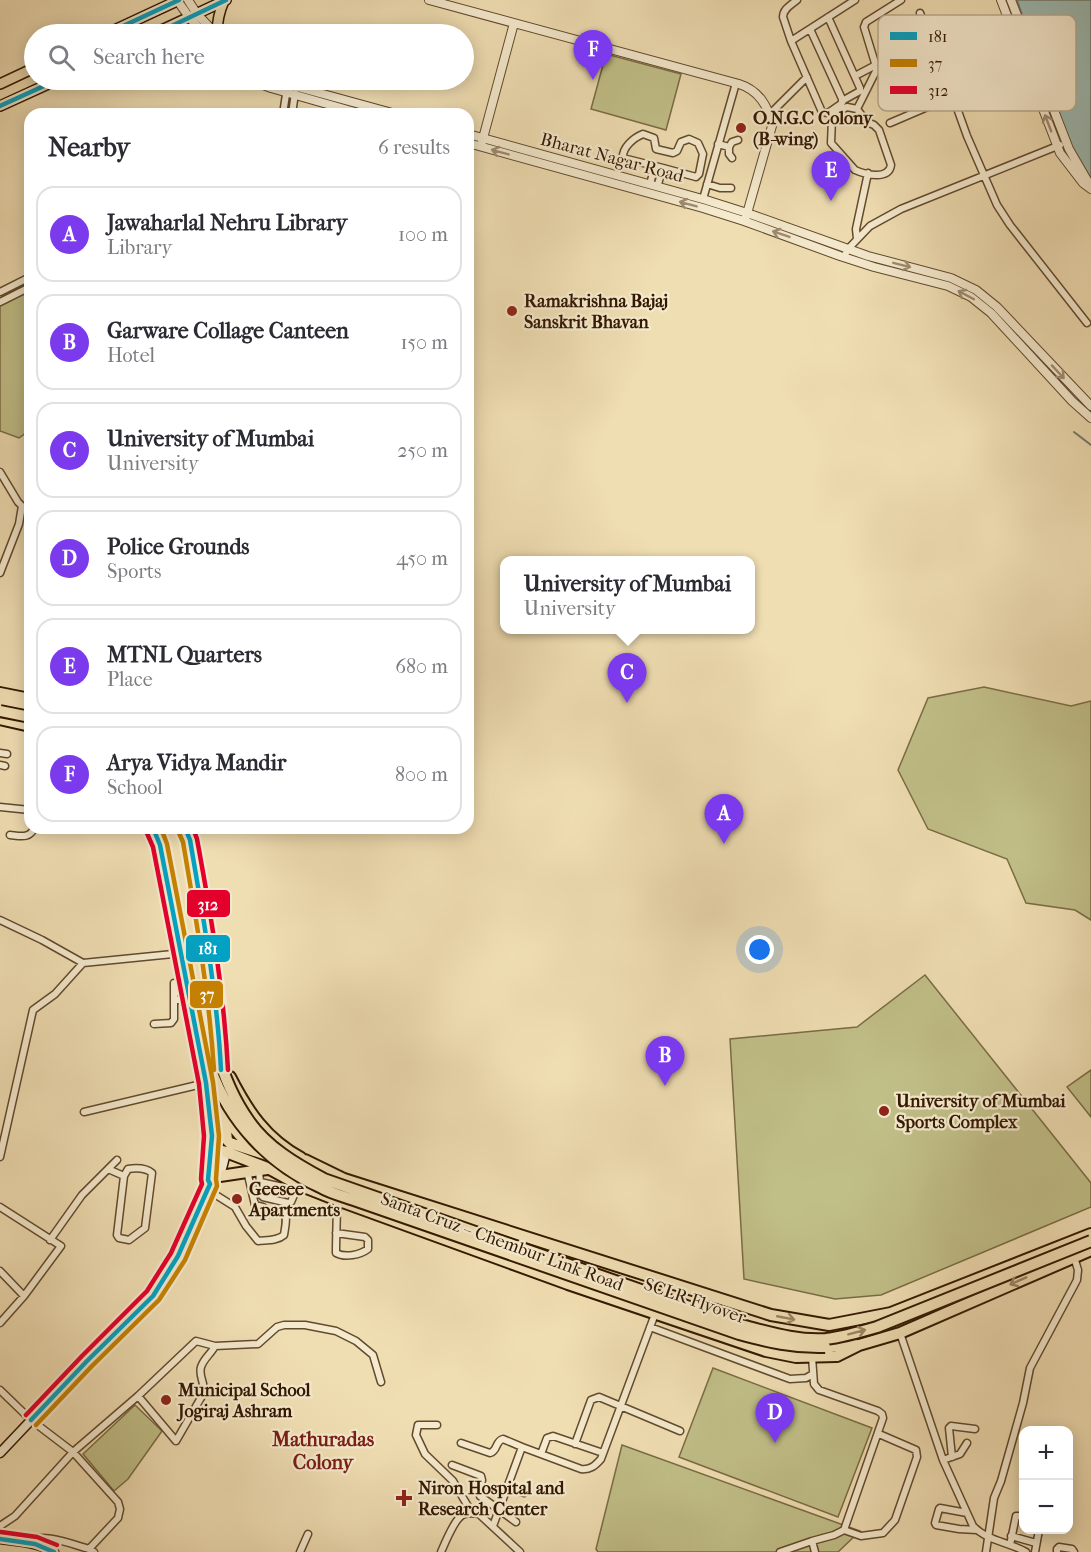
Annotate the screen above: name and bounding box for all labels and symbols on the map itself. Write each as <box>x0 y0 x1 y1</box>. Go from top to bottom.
legend <box>878 15 1076 111</box>
text: 181 <box>928 27 947 46</box>
pin: F <box>574 31 612 80</box>
text: 37 <box>928 54 943 73</box>
text: 312 <box>928 81 949 100</box>
place label: O.N.G.C Colony (B-wing) <box>753 108 874 150</box>
one-way arrow <box>1042 115 1053 133</box>
marker: O.N.G.C Colony (B-wing) <box>734 121 748 135</box>
street label: Bharat Nagar Road <box>538 129 686 187</box>
one-way arrow <box>491 146 510 157</box>
pin: E <box>812 152 850 201</box>
one-way arrow <box>679 198 698 209</box>
one-way arrow <box>772 228 790 239</box>
one-way arrow <box>892 259 911 271</box>
one-way arrow <box>957 289 975 300</box>
place label: Ramakrishna Bajaj Sanskrit Bhavan <box>524 291 668 333</box>
marker: Ramakrishna Bajaj Sanskrit Bhavan <box>505 304 519 318</box>
one-way arrow <box>1051 365 1065 380</box>
pin: C <box>608 654 646 703</box>
pin: A <box>704 794 744 844</box>
line badge: 312 <box>186 889 231 918</box>
text: 312 <box>198 895 218 915</box>
line badge: 181 <box>185 934 231 963</box>
your location <box>745 935 774 964</box>
text: 181 <box>198 939 218 958</box>
line badge: 37 <box>189 980 224 1009</box>
text: 37 <box>200 985 214 1005</box>
pin: B <box>646 1036 684 1086</box>
place label: University of Mumbai Sports Complex <box>895 1091 1066 1133</box>
marker: University of Mumbai Sports Complex <box>877 1104 891 1118</box>
place label: Geesee Apartments <box>248 1179 340 1221</box>
street label: Santa Cruz – Chembur Link Road <box>378 1188 626 1296</box>
marker: Geesee Apartments <box>230 1192 244 1206</box>
street label: SCLR Flyover <box>641 1274 749 1328</box>
one-way arrow <box>1009 1276 1028 1287</box>
one-way arrow <box>775 1313 795 1324</box>
one-way arrow <box>847 1326 866 1338</box>
place label: Municipal School Jogiraj Ashram <box>176 1380 312 1422</box>
marker: Municipal School Jogiraj Ashram <box>159 1393 173 1407</box>
pin: D <box>756 1394 794 1443</box>
district label: Mathuradas Colony <box>271 1428 375 1474</box>
place label: Niron Hospital and Research Center <box>418 1478 566 1520</box>
marker: Niron Hospital and Research Center <box>395 1489 413 1507</box>

